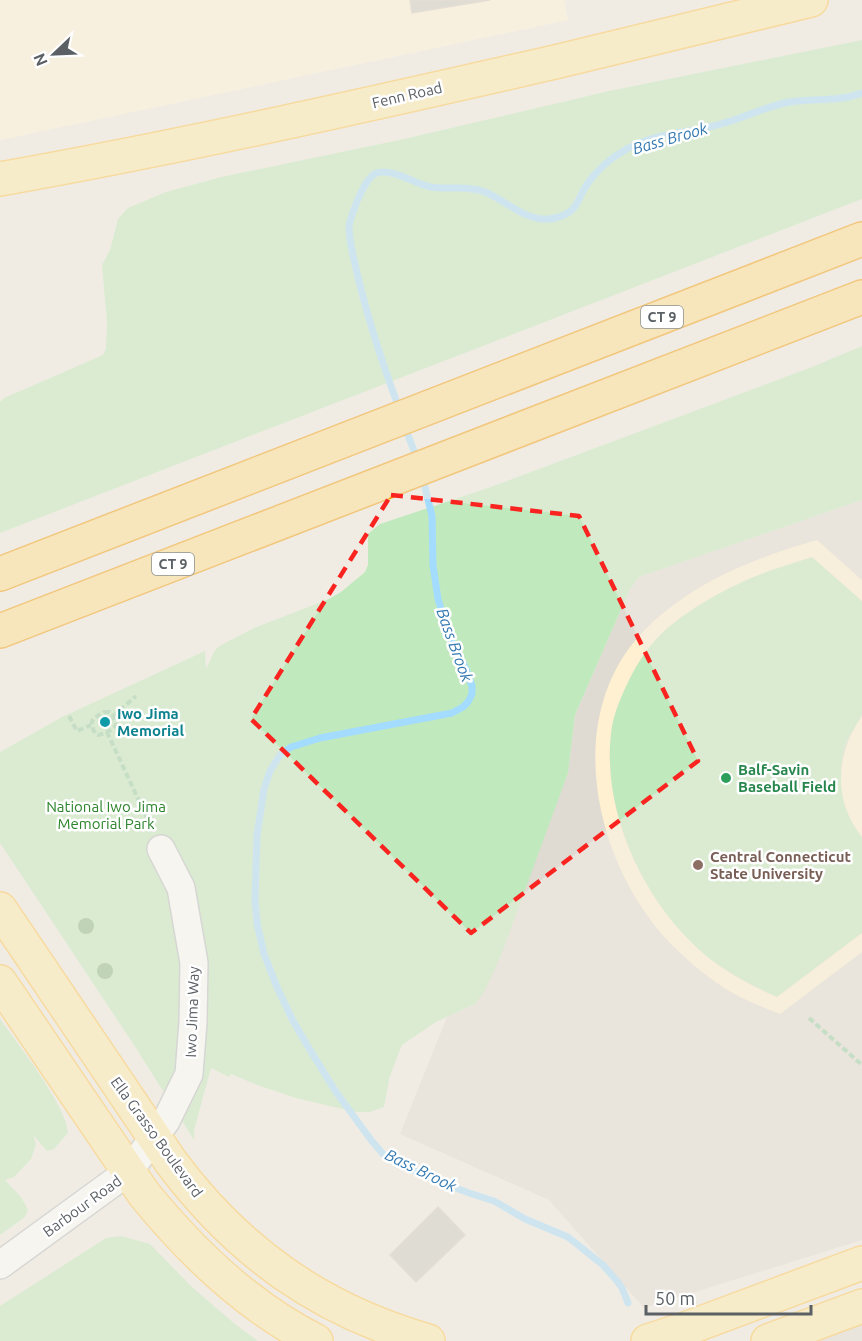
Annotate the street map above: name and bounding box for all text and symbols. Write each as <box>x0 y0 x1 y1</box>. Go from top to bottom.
north arrow <box>24 24 84 84</box>
text: N <box>30 51 51 69</box>
street label: Fenn Road <box>370 79 444 111</box>
water label: Bass Brook <box>630 119 710 157</box>
road number: CT 9 <box>641 306 683 328</box>
road number: CT 9 <box>152 553 194 575</box>
water label: Bass Brook <box>433 606 477 685</box>
place label: Iwo Jima Memorial <box>117 705 184 739</box>
marker: Iwo Jima Memorial <box>98 715 112 729</box>
place label: Balf-Savin Baseball Field <box>738 761 836 795</box>
marker: Balf-Savin Baseball Field <box>719 771 733 785</box>
park label: National Iwo Jima Memorial Park <box>46 798 166 832</box>
place label: Central Connecticut State University <box>710 848 851 882</box>
marker: Central Connecticut State University <box>691 858 705 872</box>
street label: Iwo Jima Way <box>182 966 202 1058</box>
street label: Ella Grasso Boulevard <box>108 1074 206 1200</box>
water label: Bass Brook <box>382 1145 460 1195</box>
street label: Barbour Road <box>39 1172 125 1240</box>
scale bar <box>646 1278 811 1316</box>
text: 50 m <box>655 1288 695 1308</box>

